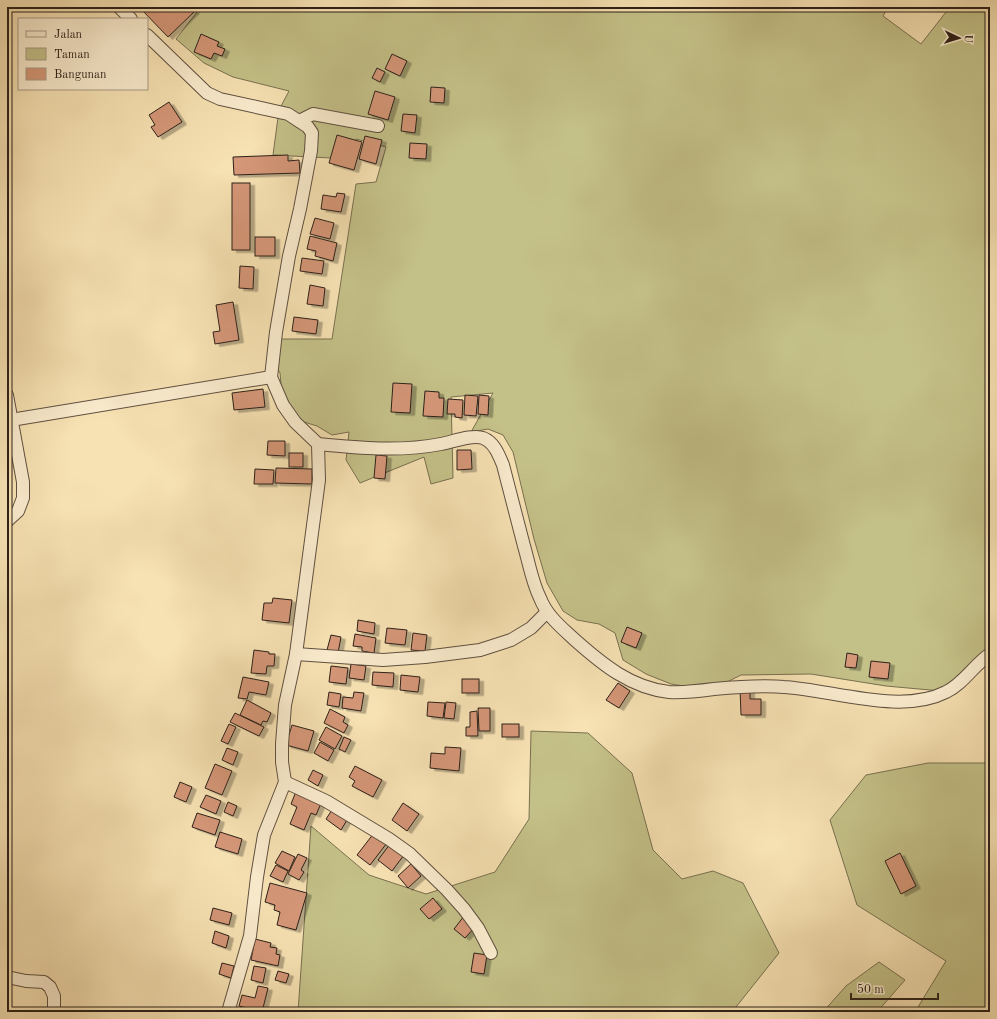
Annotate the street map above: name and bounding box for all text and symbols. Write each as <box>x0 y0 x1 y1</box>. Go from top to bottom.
legend <box>18 18 148 90</box>
north arrow <box>939 18 979 58</box>
text: Jalan <box>54 29 83 41</box>
text: U <box>962 34 973 44</box>
text: Taman <box>54 49 90 61</box>
text: Bangunan <box>54 69 107 81</box>
scale bar <box>851 975 938 1001</box>
text: 50 m <box>857 983 884 996</box>

